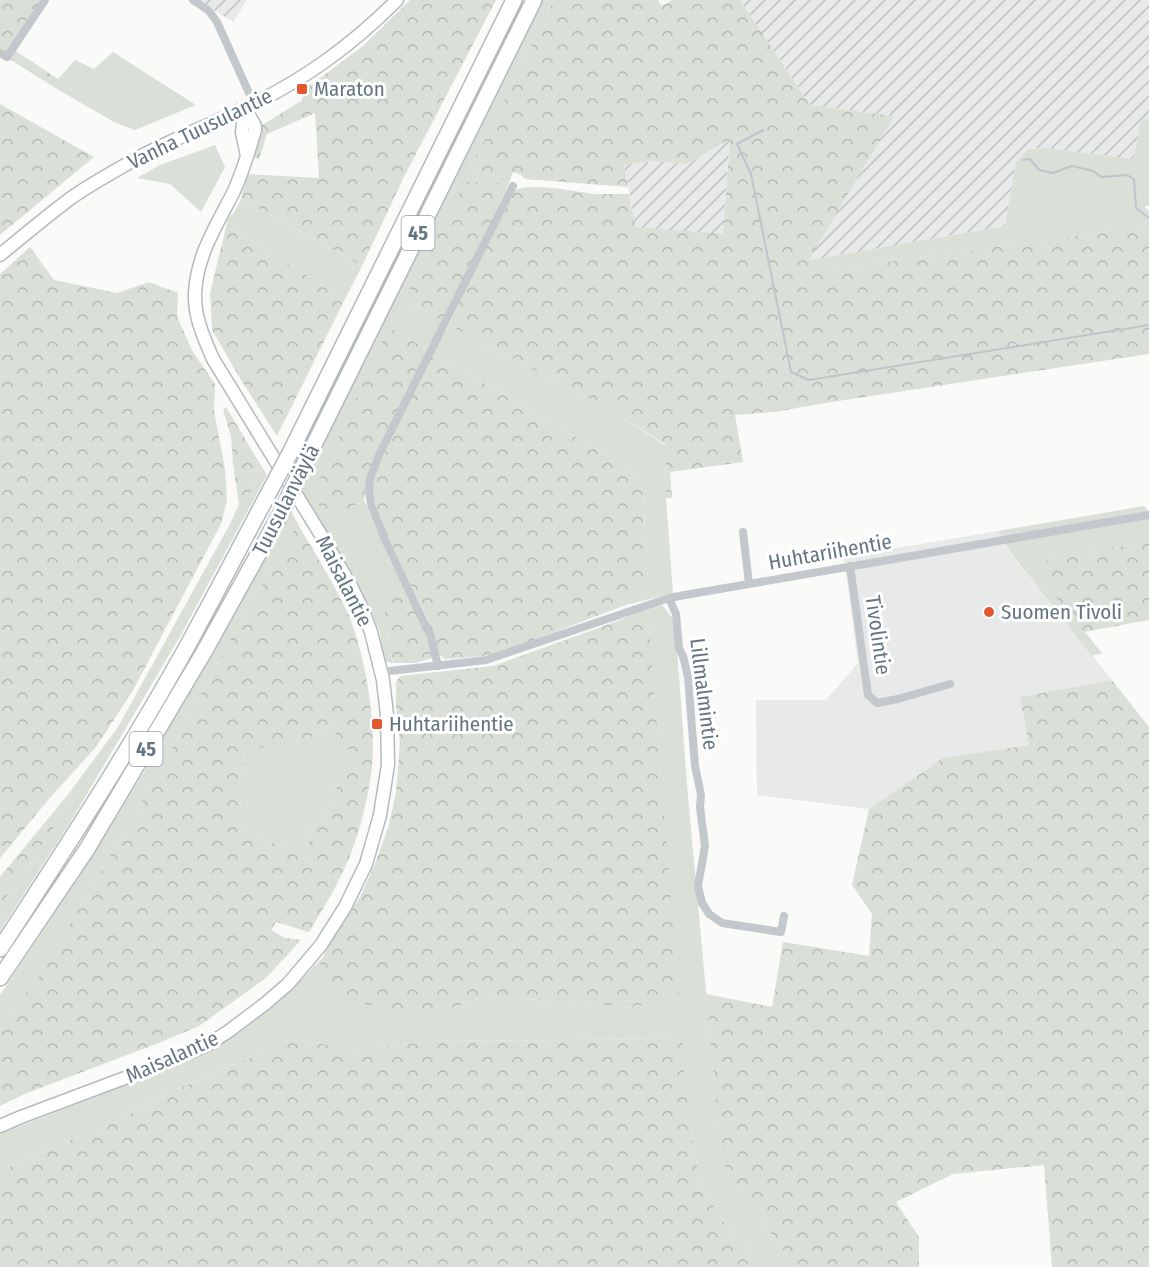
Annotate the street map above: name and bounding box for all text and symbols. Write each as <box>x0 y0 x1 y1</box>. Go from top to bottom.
place label: Maraton <box>314 76 385 102</box>
marker: Maraton <box>295 82 309 96</box>
street label: Vanha Tuusulantie <box>123 83 277 175</box>
road number: 45 <box>402 216 434 250</box>
street label: Tuusulanväylä <box>247 440 325 560</box>
street label: Huhtariihentie <box>766 528 894 576</box>
street label: Maisalantie <box>310 531 378 631</box>
street label: Tivolintie <box>860 594 896 676</box>
place label: Suomen Tivoli <box>1001 599 1122 625</box>
marker: Suomen Tivoli <box>982 605 996 619</box>
street label: Lillmalmintie <box>684 637 724 751</box>
place label: Huhtariihentie <box>389 711 514 737</box>
marker: Huhtariihentie <box>370 717 384 731</box>
road number: 45 <box>130 732 162 766</box>
street label: Maisalantie <box>122 1025 222 1089</box>

